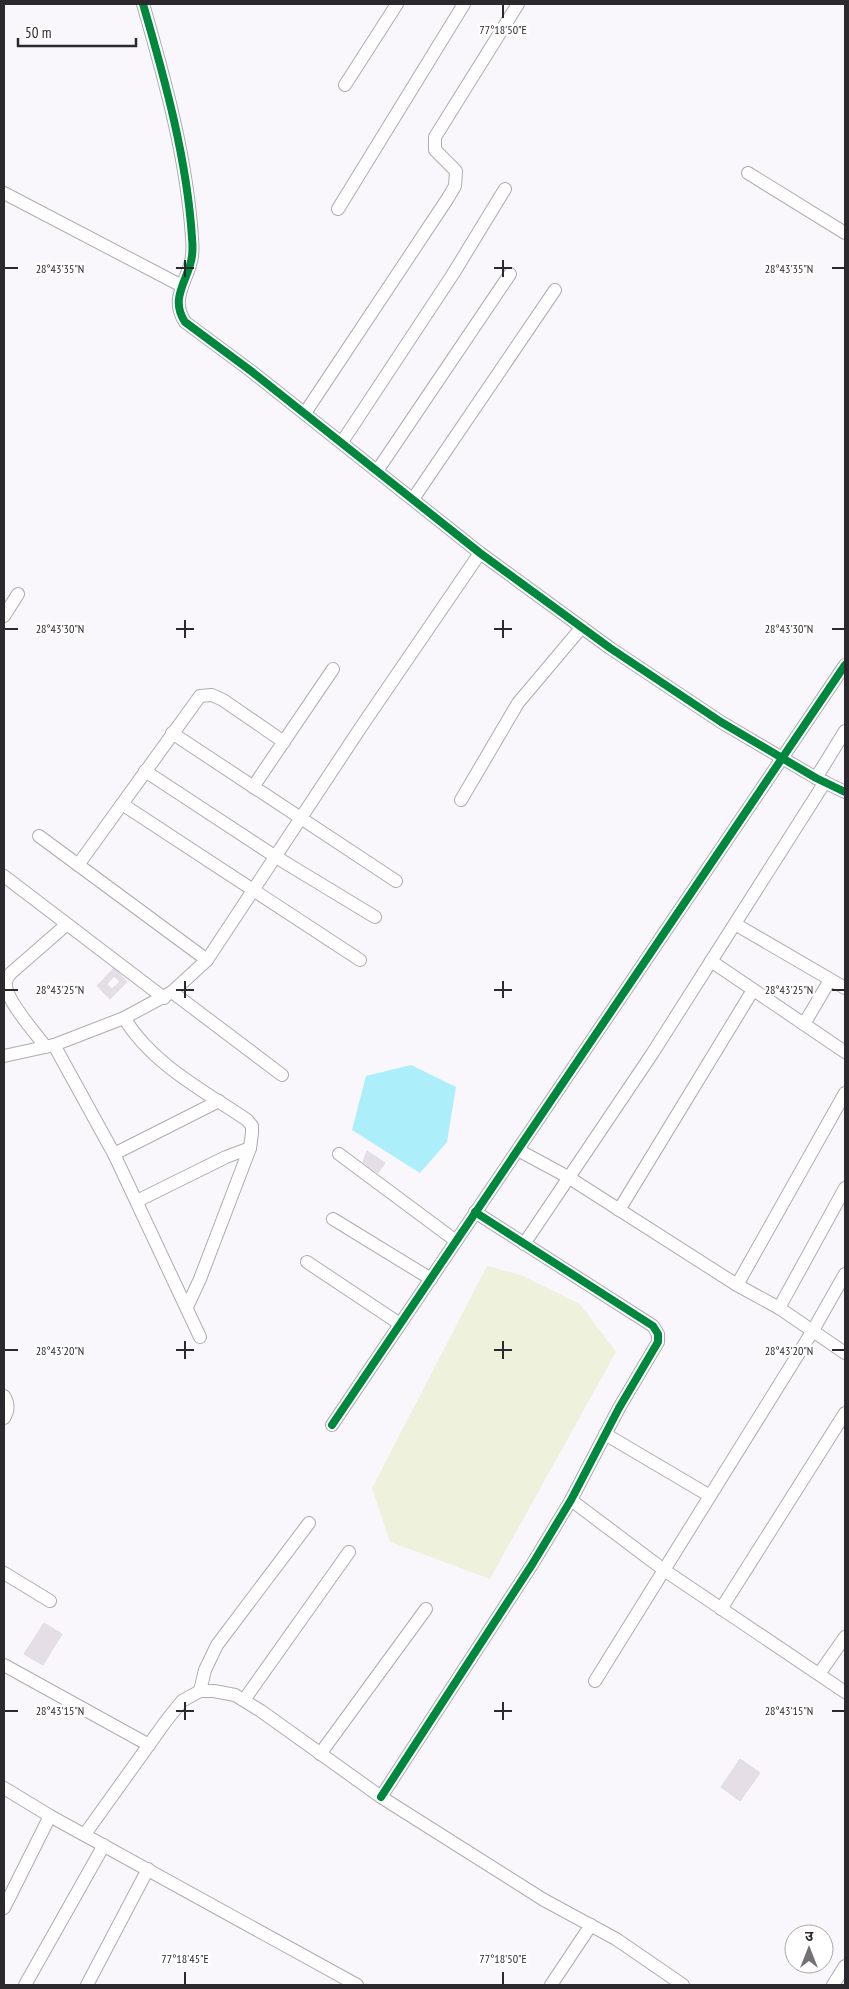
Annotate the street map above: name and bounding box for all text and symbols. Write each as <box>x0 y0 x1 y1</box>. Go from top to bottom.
scale bar <box>18 15 135 47</box>
text: 77°18'50"E <box>479 22 527 37</box>
text: 50 m <box>25 23 51 42</box>
text: 28°43'35"N <box>36 261 84 276</box>
text: 28°43'35"N <box>765 261 813 276</box>
text: 28°43'30"N <box>36 621 84 636</box>
text: 28°43'30"N <box>765 621 813 636</box>
text: 28°43'25"N <box>36 982 84 997</box>
text: 28°43'25"N <box>765 982 813 997</box>
text: 28°43'20"N <box>36 1343 84 1358</box>
text: 28°43'20"N <box>765 1343 813 1358</box>
text: 28°43'15"N <box>36 1703 84 1718</box>
text: 28°43'15"N <box>765 1703 813 1718</box>
north arrow <box>784 1924 834 1974</box>
text: उ <box>805 1927 814 1945</box>
text: 77°18'45"E <box>161 1951 209 1966</box>
text: 77°18'50"E <box>479 1951 527 1966</box>

